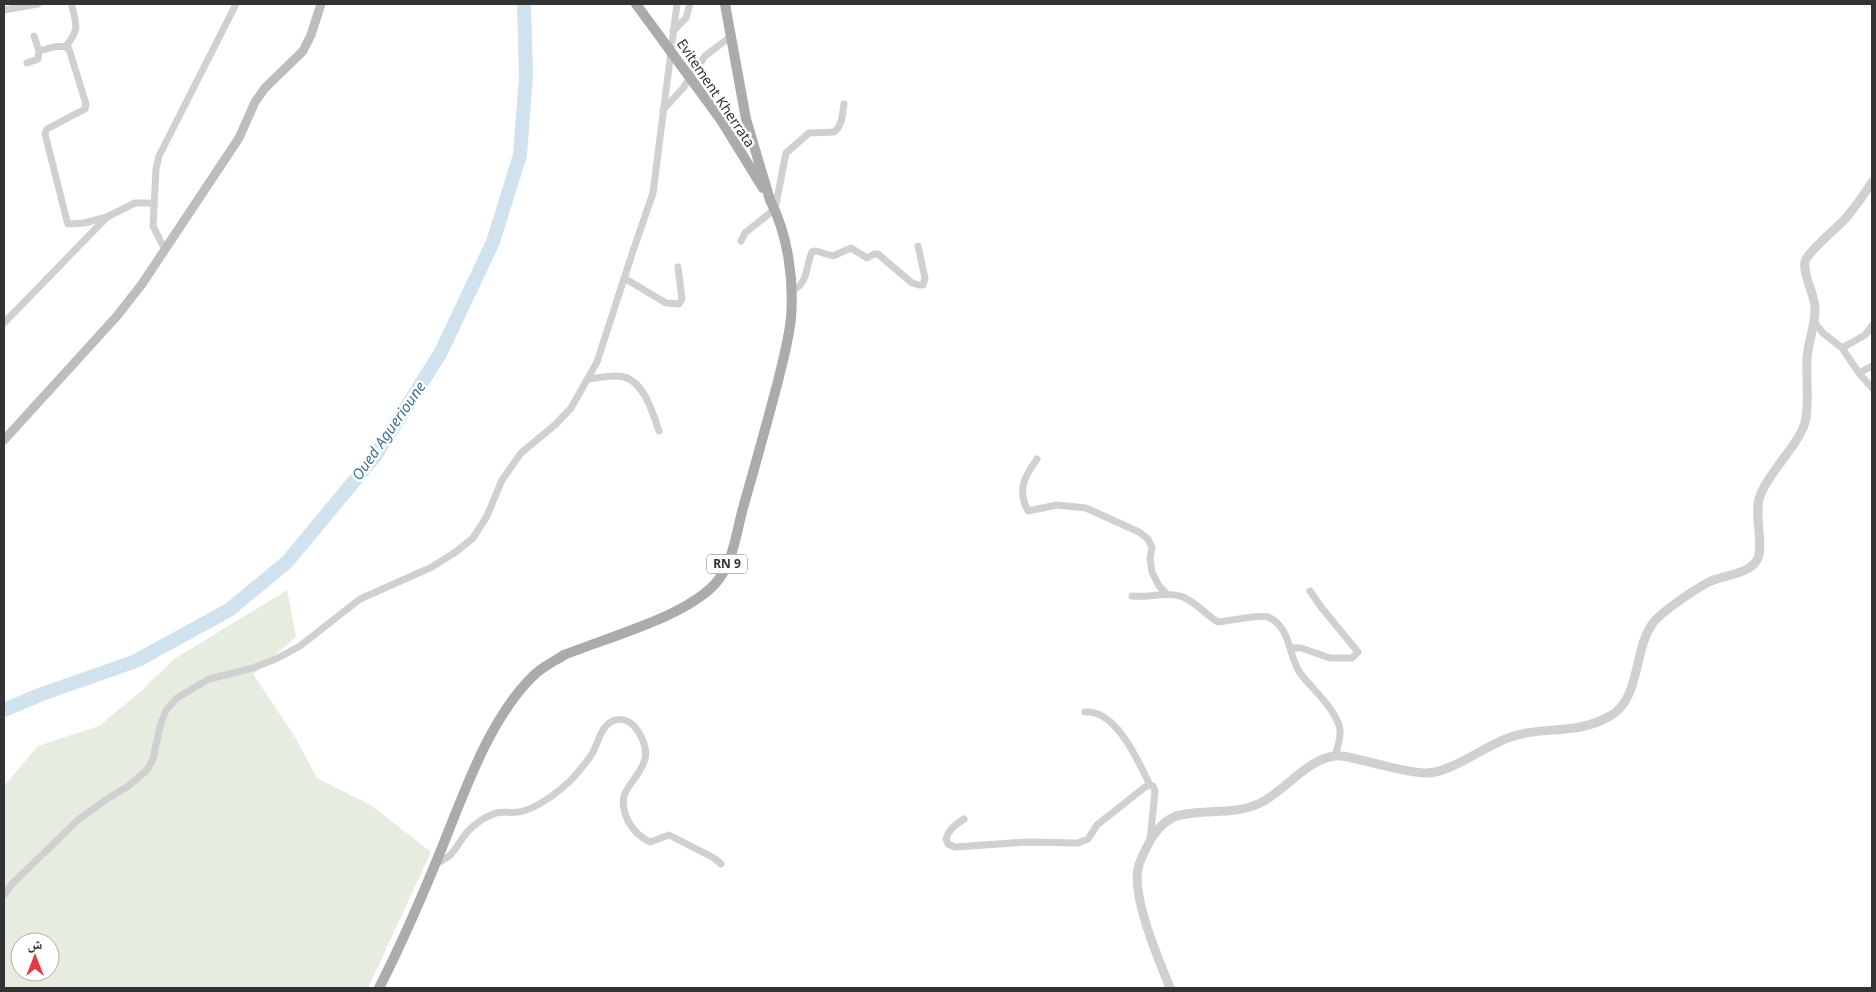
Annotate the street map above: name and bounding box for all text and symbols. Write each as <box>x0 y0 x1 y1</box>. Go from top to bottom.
street label: Evitement Kherrata <box>673 35 760 151</box>
water label: Oued Aguerioune <box>347 377 430 484</box>
road number: RN 9 <box>707 554 747 574</box>
north arrow <box>10 932 60 982</box>
text: ش <box>28 934 43 953</box>

